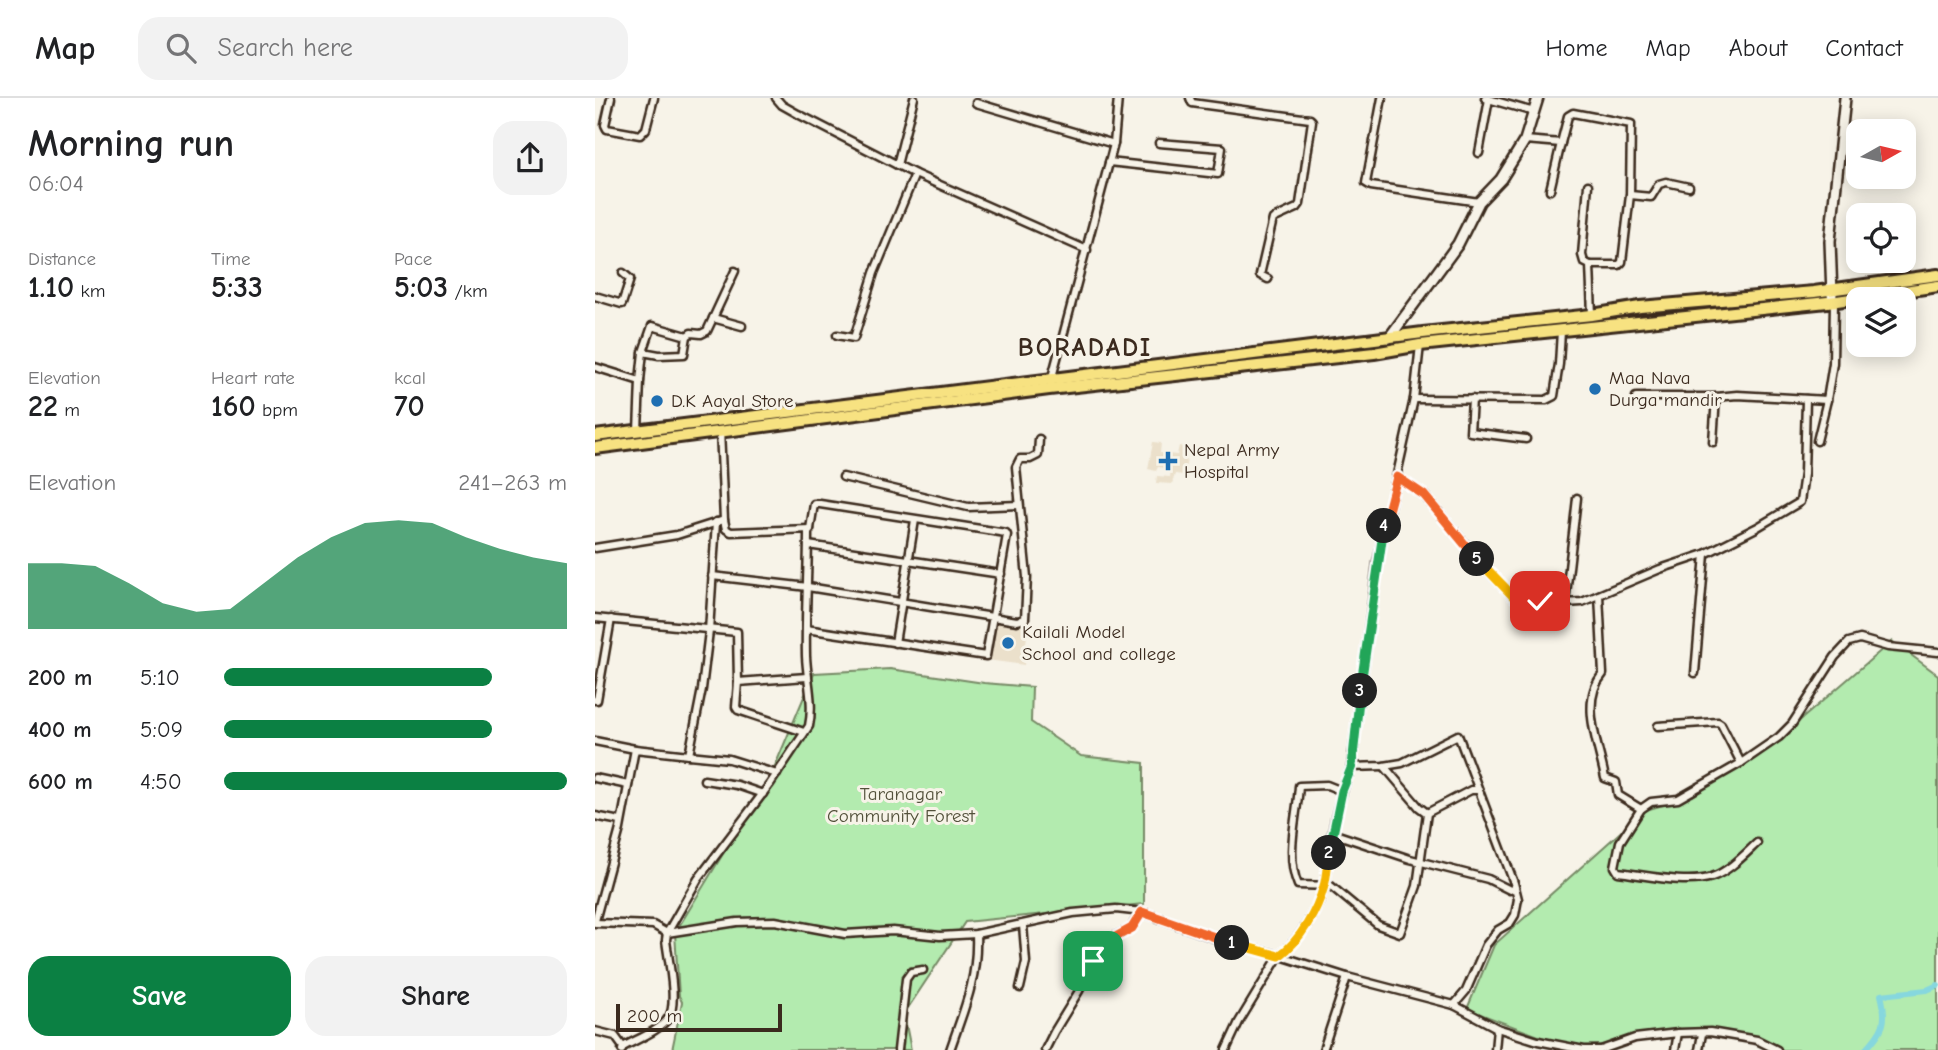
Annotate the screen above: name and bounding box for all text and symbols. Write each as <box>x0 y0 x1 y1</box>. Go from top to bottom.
search box <box>138 17 628 80</box>
text: Map <box>35 29 96 67</box>
icon: search <box>162 29 200 67</box>
text: Search here <box>218 33 353 63</box>
text: Home <box>1546 34 1607 62</box>
text: Map <box>1645 34 1691 62</box>
text: About <box>1729 34 1787 62</box>
text: Contact <box>1825 34 1903 62</box>
north arrow <box>1846 119 1916 189</box>
map controls <box>1846 119 1916 357</box>
button: share <box>493 121 567 195</box>
text: Morning run <box>28 122 234 166</box>
text: 06:04 <box>28 170 84 197</box>
button: locate <box>1846 203 1916 273</box>
text: Distance <box>28 248 96 270</box>
text: Time <box>211 248 250 270</box>
text: Pace <box>394 248 432 270</box>
text: 1.10 <box>28 270 74 305</box>
text: 5:33 <box>211 270 263 305</box>
text: 5:03 <box>394 270 448 305</box>
text: km <box>74 280 105 302</box>
text: /km <box>448 280 488 302</box>
button: layers <box>1846 287 1916 357</box>
district label: BORADADI <box>1018 333 1152 363</box>
text: Elevation <box>28 367 101 389</box>
text: Heart rate <box>211 367 295 389</box>
text: kcal <box>394 367 426 389</box>
place label: Maa Nava Durga mandir <box>1609 367 1722 411</box>
marker: Maa Nava Durga mandir <box>1587 381 1603 397</box>
text: 22 <box>28 389 58 424</box>
text: 160 <box>211 389 256 424</box>
text: 70 <box>394 389 425 424</box>
place label: D.K Aayal Store <box>671 390 794 412</box>
marker: D.K Aayal Store <box>649 393 665 409</box>
text: m <box>58 399 80 421</box>
text: bpm <box>256 399 298 421</box>
place label: Nepal Army Hospital <box>1184 439 1280 483</box>
marker: Nepal Army Hospital <box>1158 451 1178 471</box>
text: Elevation <box>28 469 116 496</box>
text: 241–263 m <box>458 469 567 496</box>
pin: 4 <box>1367 508 1401 544</box>
text: 4 <box>1379 514 1388 536</box>
pin: 5 <box>1459 542 1495 576</box>
text: 5 <box>1471 547 1482 569</box>
pin <box>1510 571 1570 631</box>
icon: check <box>1521 582 1559 620</box>
place label: Kailali Model School and college <box>1022 621 1176 665</box>
marker: Kailali Model School and college <box>1000 635 1016 651</box>
text: 200 m <box>28 664 92 691</box>
text: 5:10 <box>140 664 180 691</box>
pin: 3 <box>1343 674 1377 708</box>
text: 3 <box>1355 679 1364 701</box>
text: 400 m <box>28 716 92 743</box>
text: 5:09 <box>140 716 183 743</box>
text: 600 m <box>28 768 93 795</box>
text: 4:50 <box>140 768 182 795</box>
park label: Taranagar Community Forest <box>827 783 976 827</box>
pin: 2 <box>1311 836 1347 870</box>
text: 2 <box>1324 841 1333 863</box>
pin: 1 <box>1215 926 1249 960</box>
pin <box>1063 931 1123 991</box>
text: 1 <box>1228 931 1235 953</box>
icon: arrive <box>1074 942 1112 980</box>
button: Save <box>28 956 291 1036</box>
button: Share <box>305 956 567 1036</box>
scale bar <box>616 1001 782 1033</box>
text: 200 m <box>627 1005 682 1027</box>

